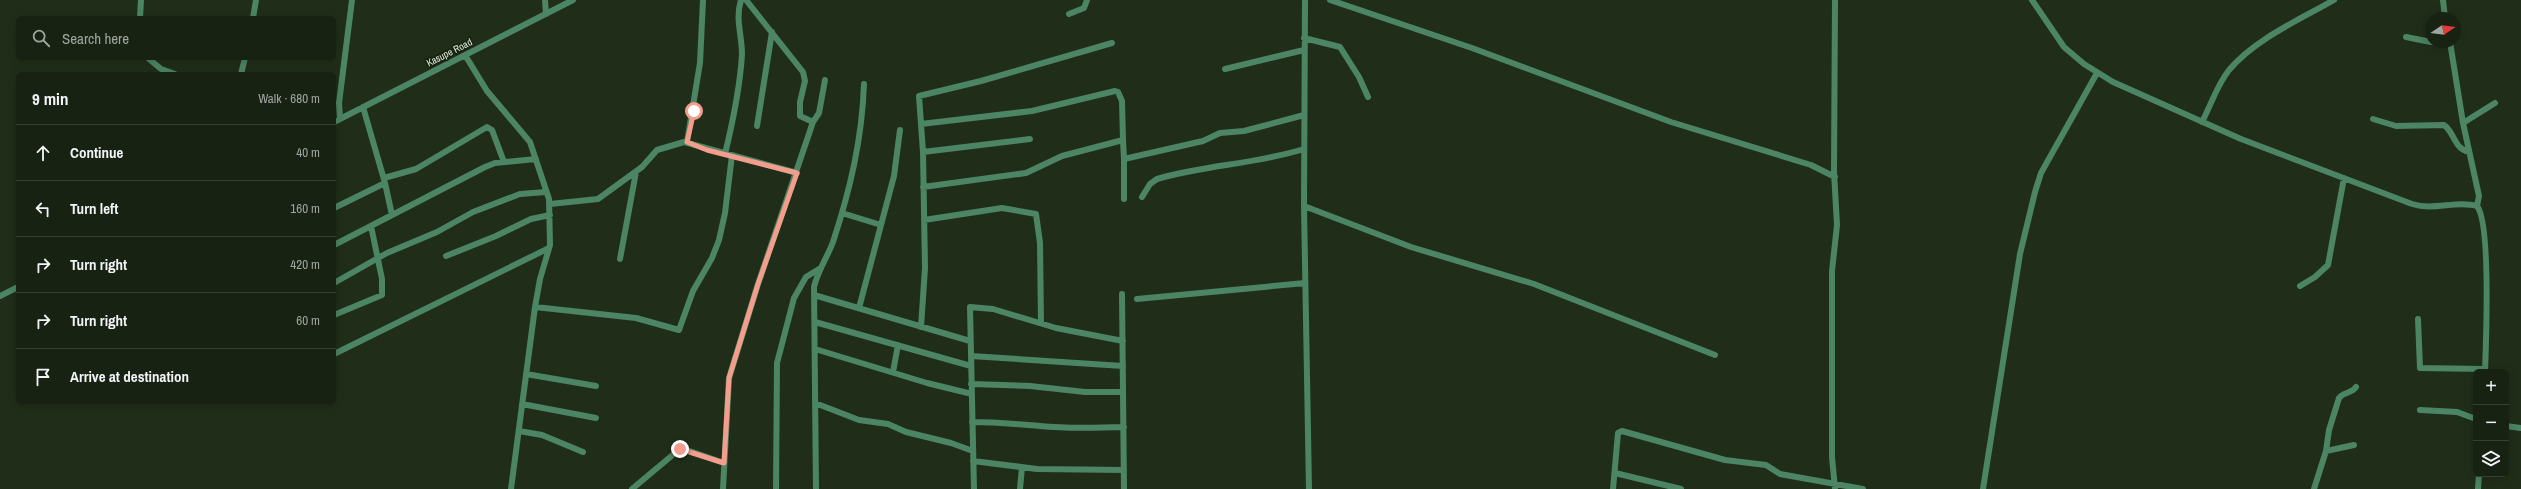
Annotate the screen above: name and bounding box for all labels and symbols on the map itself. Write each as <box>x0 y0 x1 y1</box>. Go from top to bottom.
north arrow <box>2425 12 2461 48</box>
street label: Kasupe Road <box>424 35 474 70</box>
route start <box>685 102 703 120</box>
route end <box>671 440 689 458</box>

